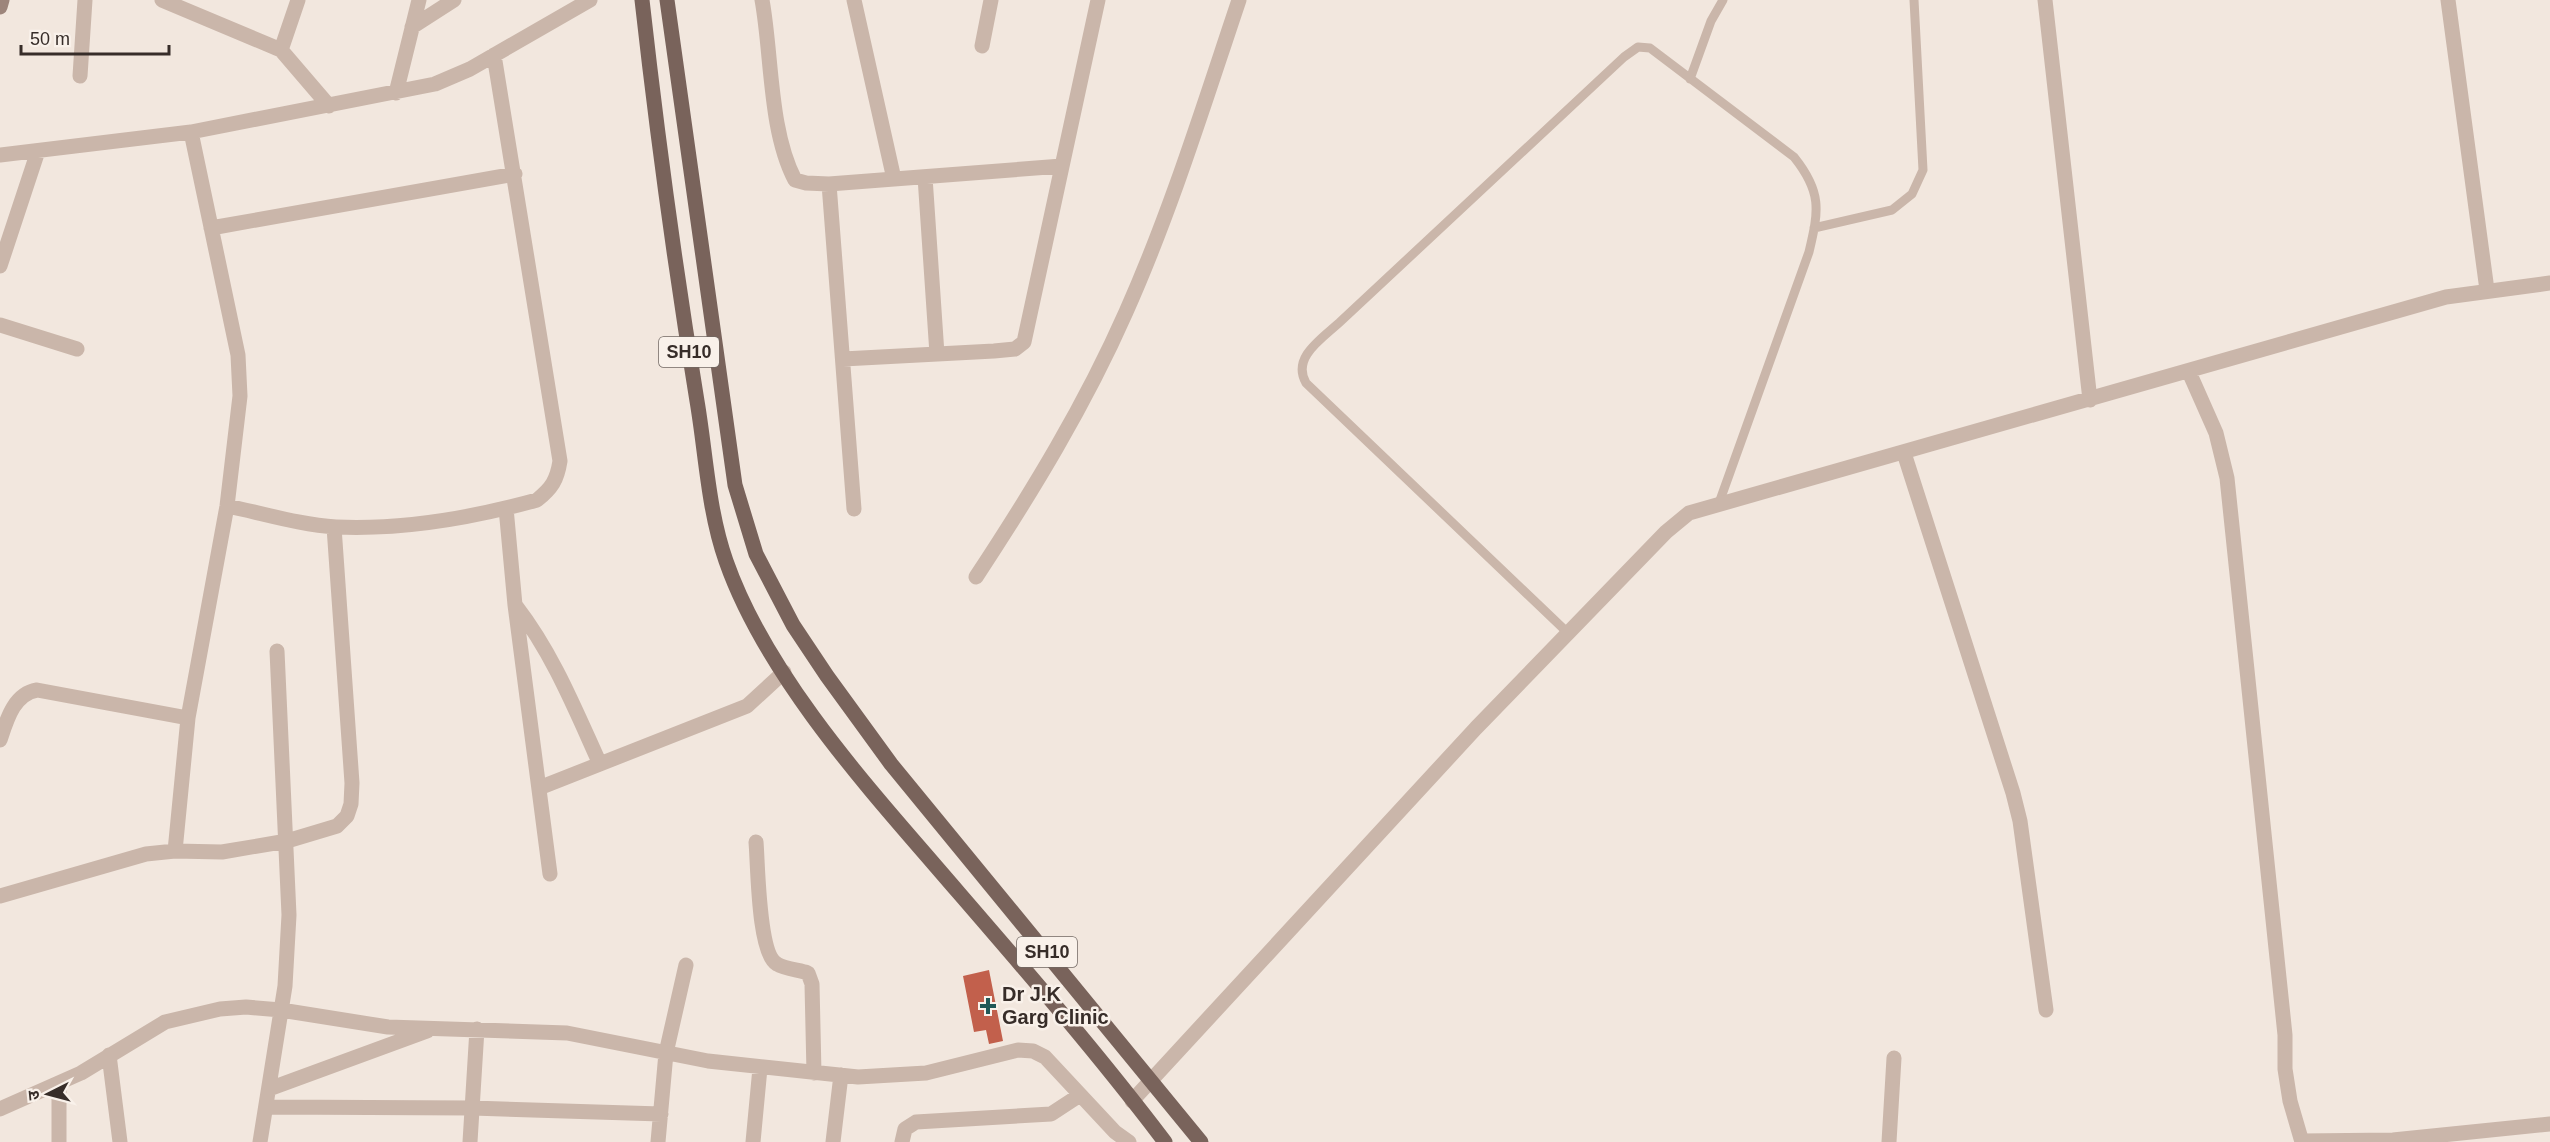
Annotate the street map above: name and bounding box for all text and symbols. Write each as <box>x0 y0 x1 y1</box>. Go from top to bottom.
scale bar <box>21 18 170 56</box>
text: 50 m <box>30 29 70 49</box>
road number: SH10 <box>659 337 719 367</box>
road number: SH10 <box>1017 937 1077 967</box>
place label: Dr J.K Garg Clinic <box>1002 983 1109 1028</box>
marker: Dr J.K Garg Clinic <box>979 997 997 1015</box>
north arrow <box>18 1064 78 1124</box>
text: उ <box>25 1089 43 1101</box>

